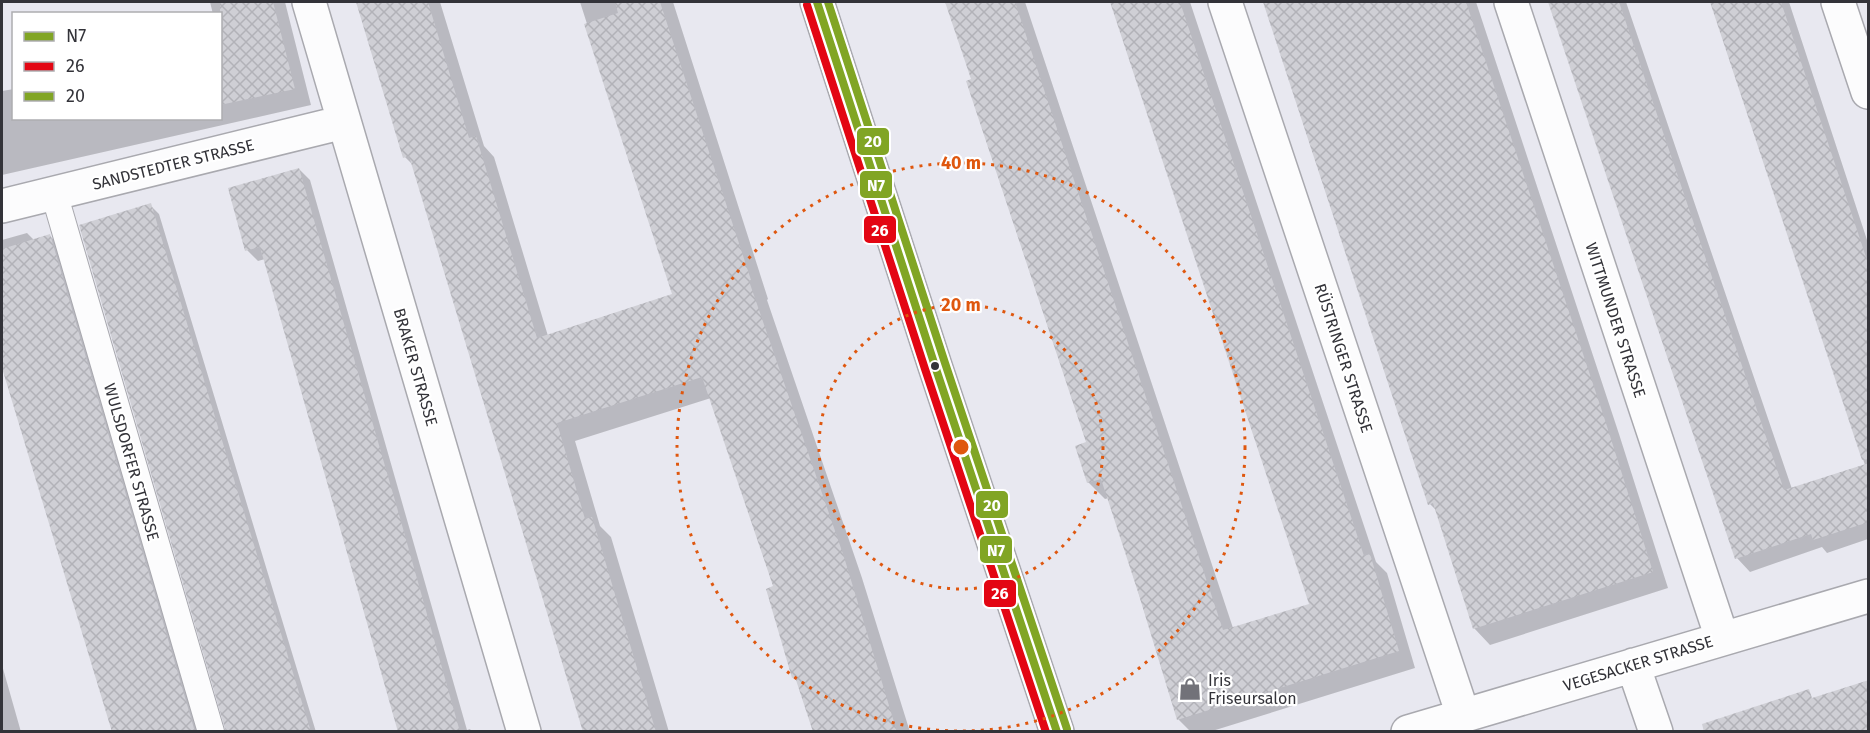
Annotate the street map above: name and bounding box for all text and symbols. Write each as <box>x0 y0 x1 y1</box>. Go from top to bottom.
legend <box>12 12 222 120</box>
text: N7 <box>66 25 86 47</box>
text: 26 <box>66 55 85 77</box>
text: 20 <box>66 85 85 107</box>
line badge: 20 <box>856 127 890 156</box>
text: 20 <box>864 132 882 151</box>
street label: SANDSTEDTER STRASSE <box>90 135 256 194</box>
text: 40 m <box>941 152 981 174</box>
line badge: N7 <box>859 170 893 199</box>
text: N7 <box>867 176 886 195</box>
line badge: 26 <box>863 215 897 244</box>
text: 26 <box>871 221 889 240</box>
street label: WITTMUNDER STRASSE <box>1581 240 1650 400</box>
street label: RÜSTRINGER STRASSE <box>1310 281 1377 435</box>
text: 20 m <box>941 294 981 316</box>
street label: BRAKER STRASSE <box>390 306 441 428</box>
unlabelled marker <box>929 360 941 372</box>
street label: WULSDORFER STRASSE <box>100 381 163 543</box>
centre of rings <box>951 437 971 457</box>
line badge: 20 <box>975 490 1009 519</box>
text: 20 <box>983 496 1001 515</box>
line badge: N7 <box>979 535 1013 564</box>
text: N7 <box>987 541 1006 560</box>
line badge: 26 <box>983 579 1017 608</box>
text: 26 <box>991 584 1009 603</box>
street label: VEGESACKER STRASSE <box>1561 632 1715 695</box>
place label: Iris Friseursalon <box>1208 671 1297 708</box>
shop icon: Iris Friseursalon <box>1177 676 1203 702</box>

